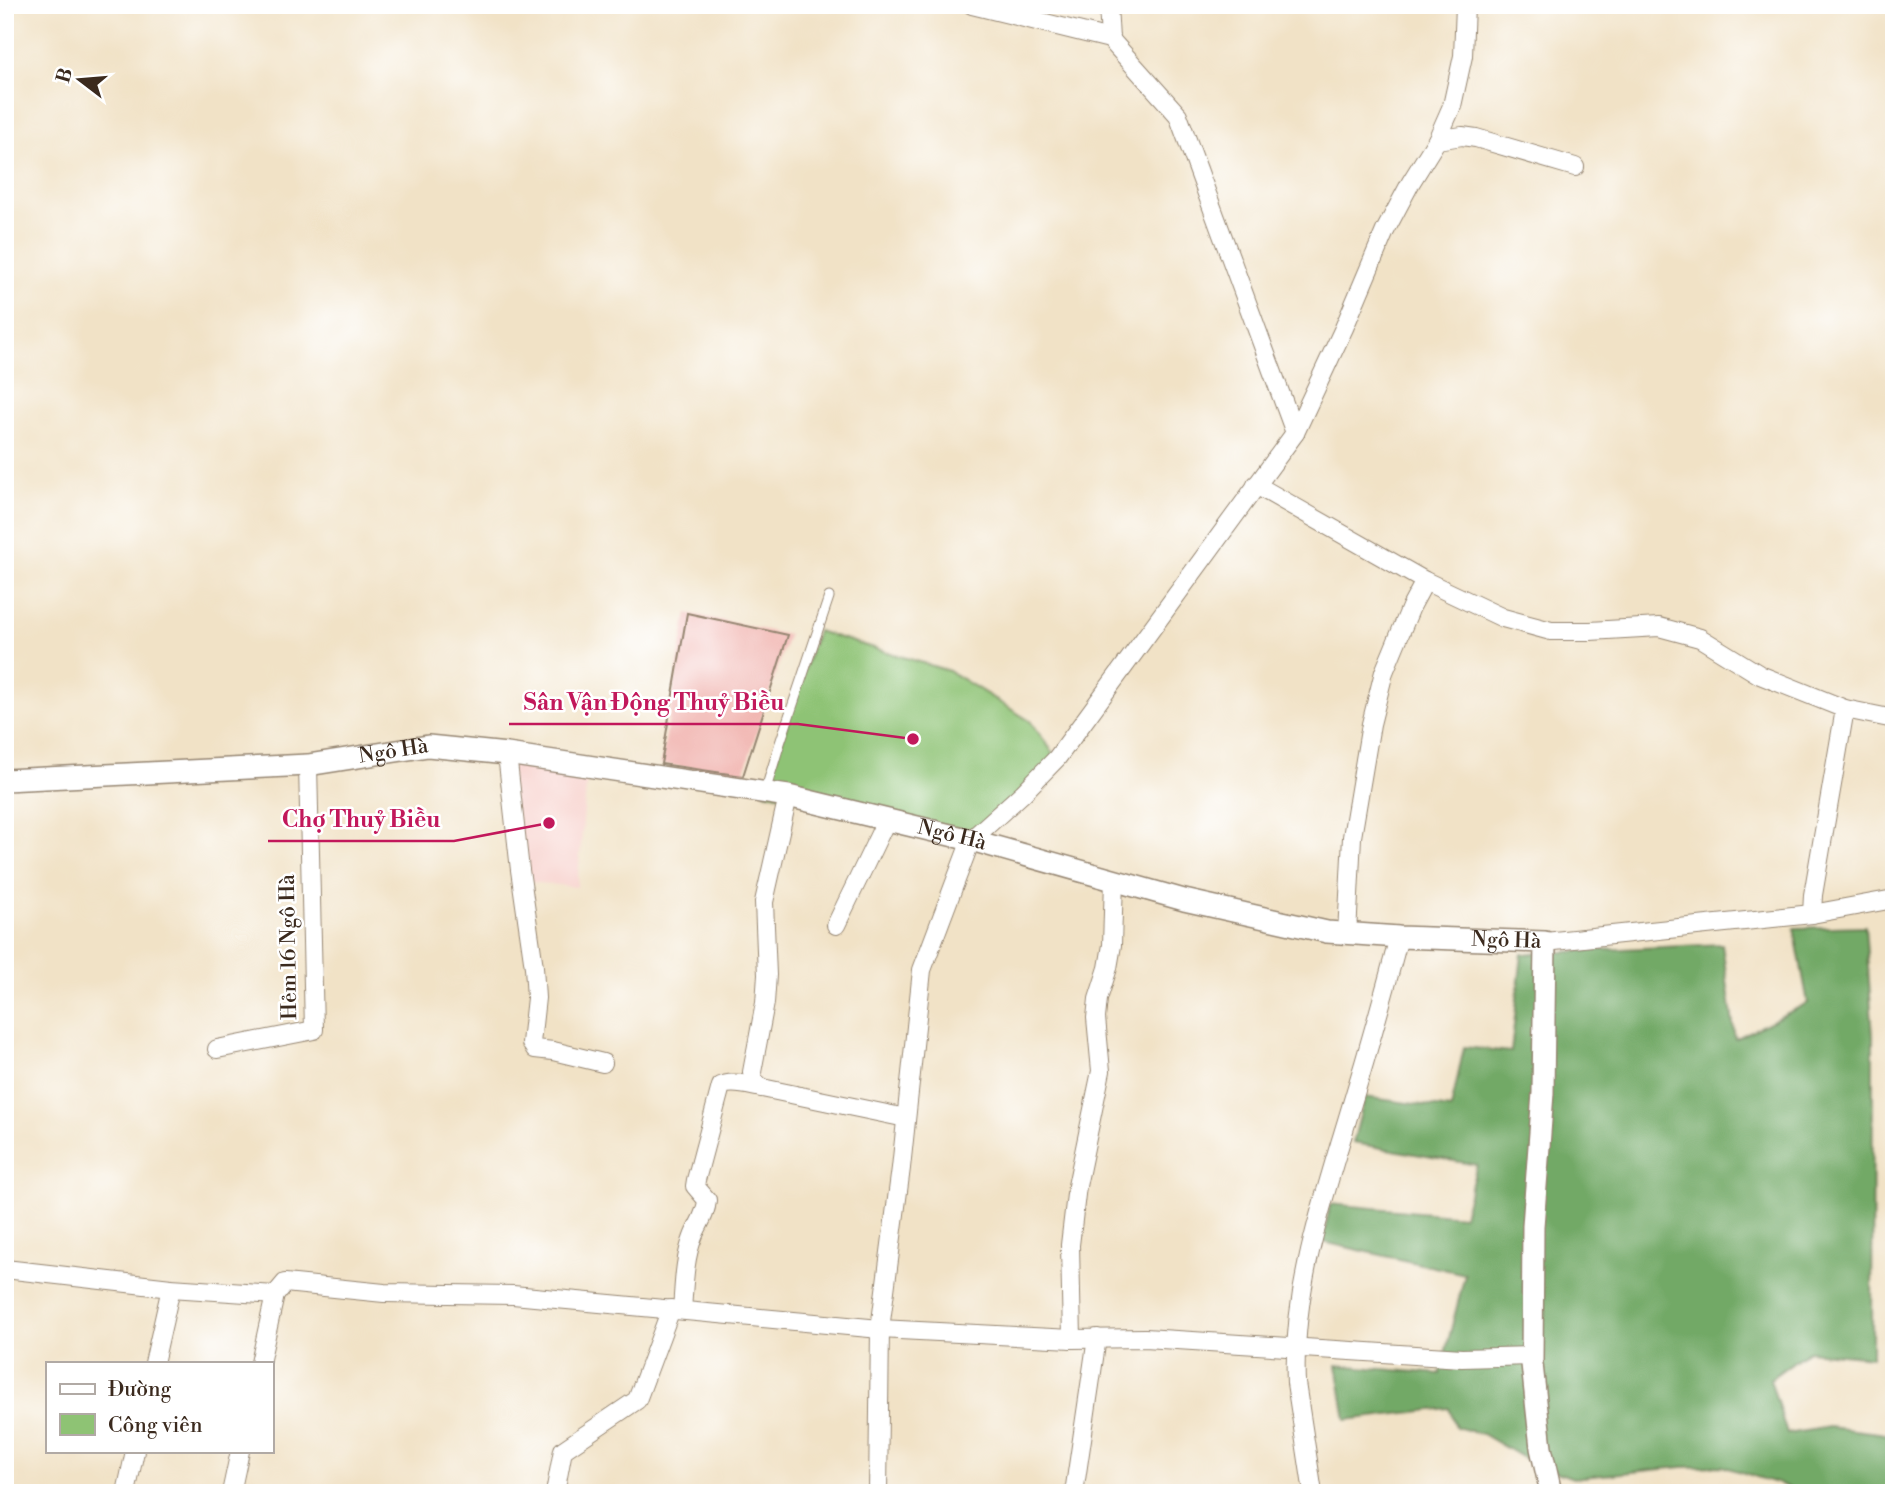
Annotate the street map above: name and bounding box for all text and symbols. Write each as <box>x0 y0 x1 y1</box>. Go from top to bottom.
north arrow <box>46 46 116 116</box>
text: B <box>51 65 78 86</box>
callout: Sân Vận Động Thuỷ Biều <box>509 680 798 724</box>
text: Sân Vận Động Thuỷ Biều <box>524 689 784 717</box>
street label: Ngô Hà <box>357 733 431 770</box>
callout: Chợ Thuỷ Biều <box>268 797 454 841</box>
text: Chợ Thuỷ Biều <box>282 806 440 834</box>
street label: Ngô Hà <box>915 815 990 857</box>
street label: Hẻm 16 Ngô Hà <box>275 874 303 1020</box>
street label: Ngô Hà <box>1471 926 1542 955</box>
legend <box>46 1362 273 1452</box>
text: Đường <box>108 1377 172 1403</box>
text: Công viên <box>108 1413 203 1439</box>

